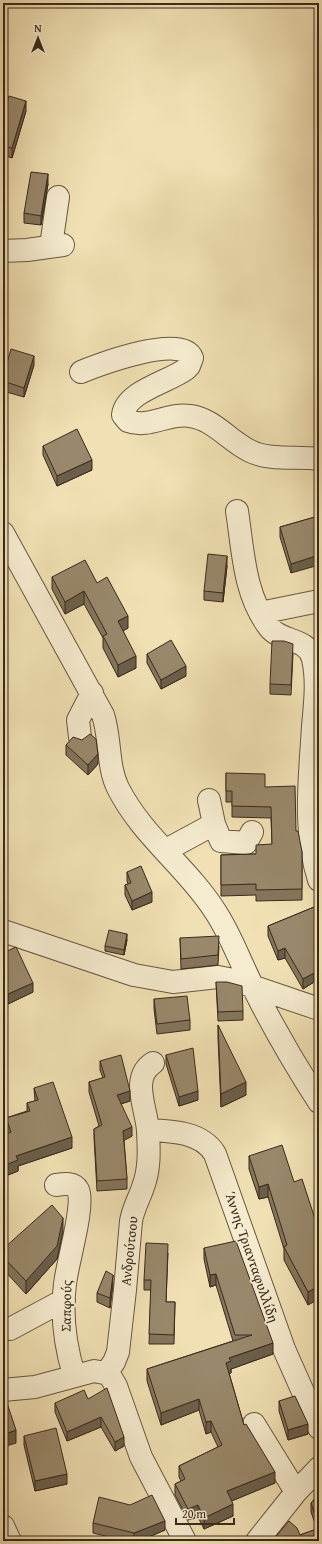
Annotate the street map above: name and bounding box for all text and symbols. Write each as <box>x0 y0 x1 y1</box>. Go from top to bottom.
north arrow <box>18 18 58 58</box>
text: N <box>34 20 42 36</box>
street label: Άννης Τριανταφυλλίδη <box>220 1189 284 1325</box>
street label: Ανδρούτσου <box>115 1215 143 1287</box>
street label: Σαπφούς <box>56 1280 76 1332</box>
scale bar <box>176 1500 234 1526</box>
text: 20 m <box>182 1505 206 1522</box>

